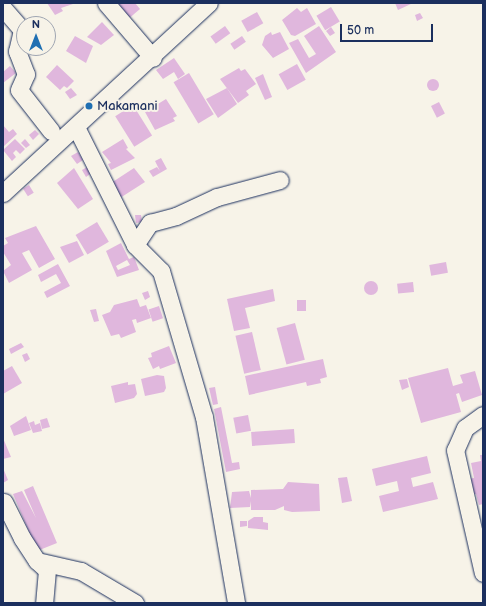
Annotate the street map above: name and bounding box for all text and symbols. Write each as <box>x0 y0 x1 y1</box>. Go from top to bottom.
north arrow <box>16 16 56 56</box>
scale bar <box>342 16 435 42</box>
text: N <box>32 18 40 31</box>
text: 50 m <box>347 23 374 38</box>
place label: Makamani <box>97 98 158 114</box>
marker: Makamani <box>84 101 94 111</box>

